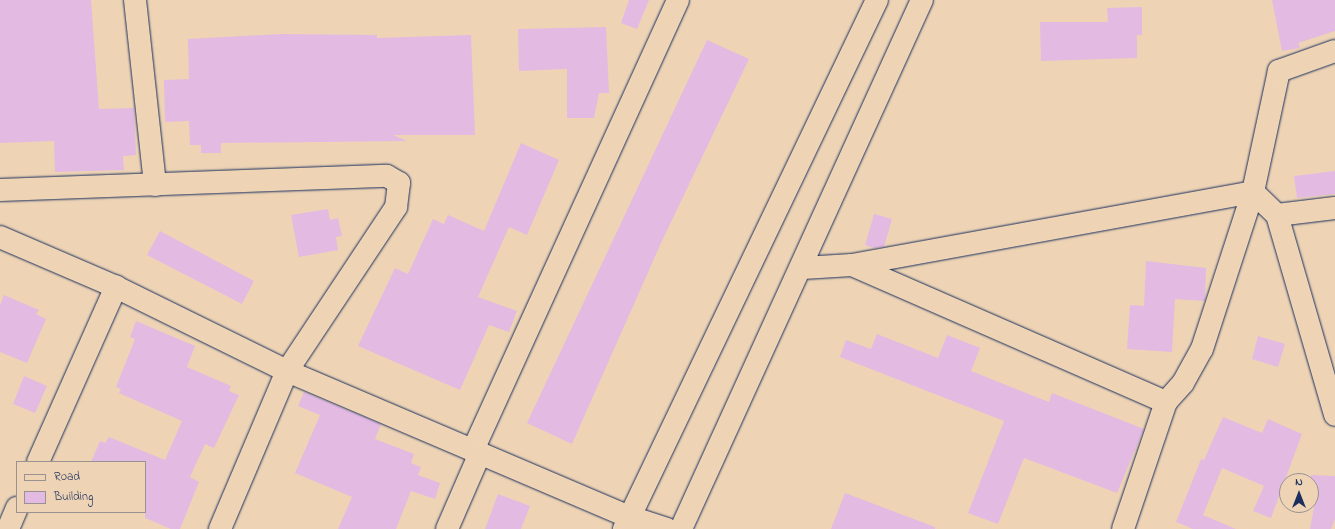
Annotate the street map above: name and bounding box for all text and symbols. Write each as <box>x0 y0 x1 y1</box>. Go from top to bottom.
legend <box>16 461 146 513</box>
text: Road <box>54 468 80 486</box>
north arrow <box>1279 473 1319 513</box>
text: N <box>1295 474 1303 490</box>
text: Building <box>54 488 93 506</box>

